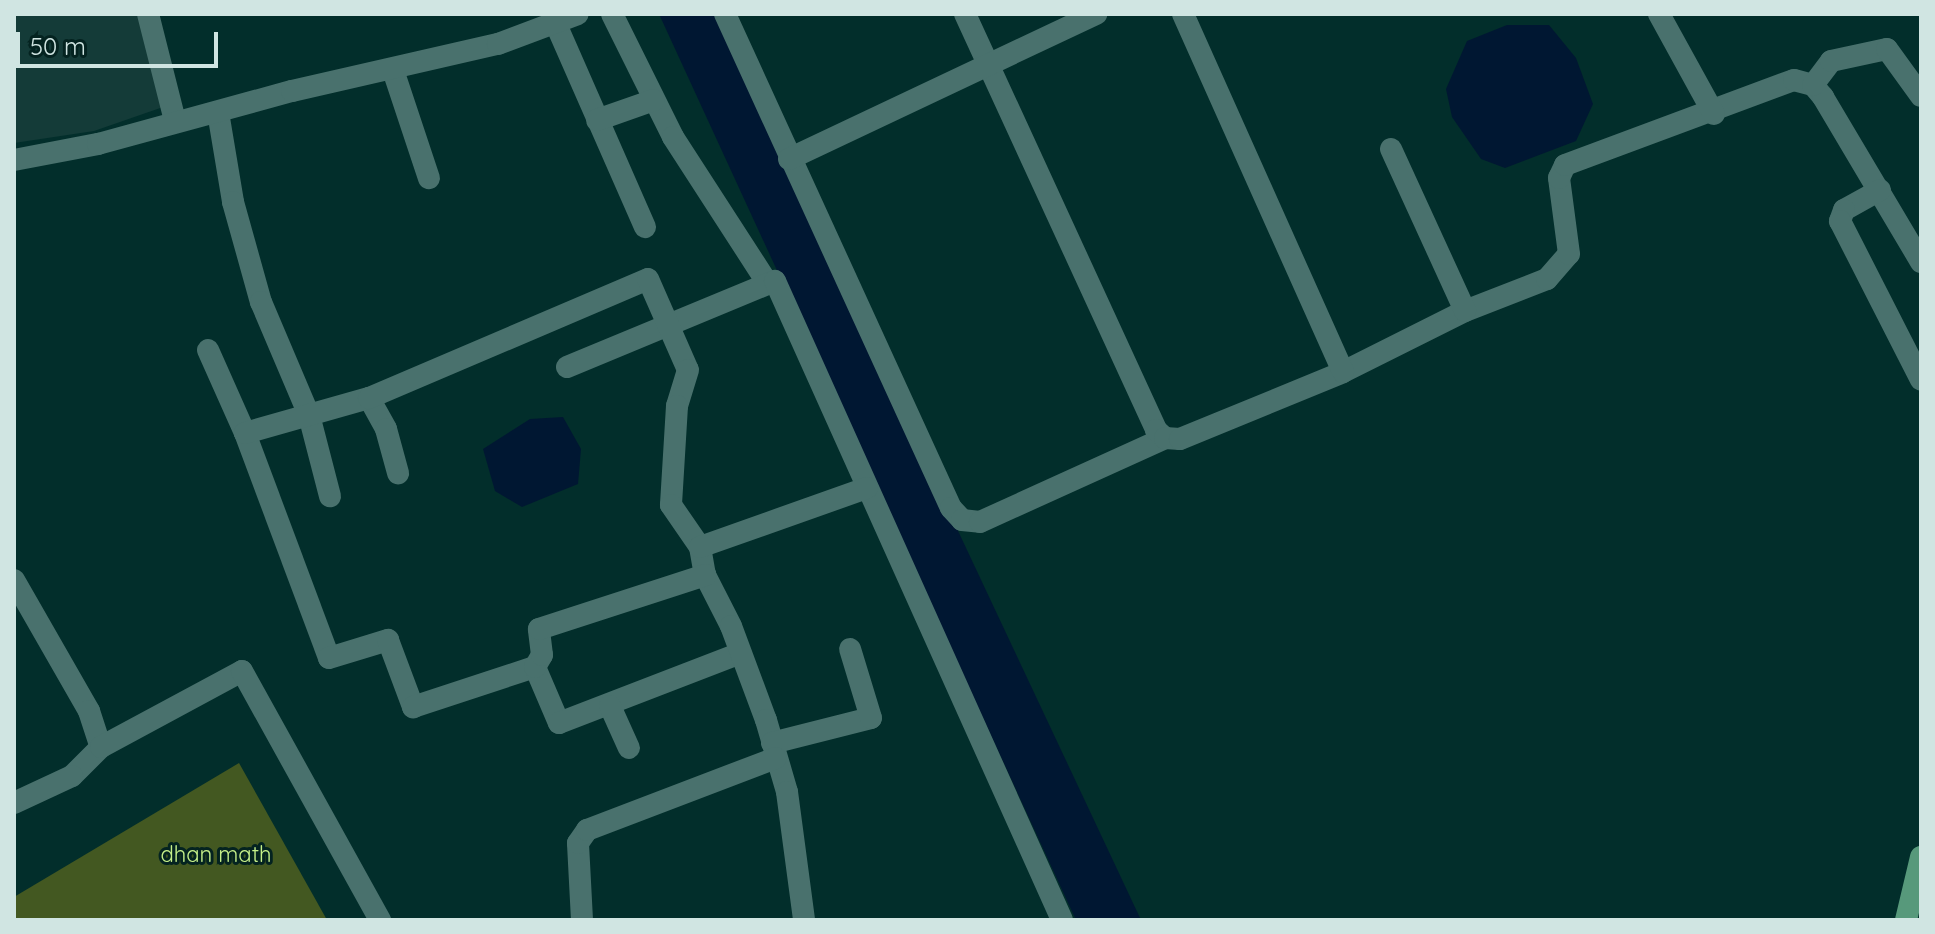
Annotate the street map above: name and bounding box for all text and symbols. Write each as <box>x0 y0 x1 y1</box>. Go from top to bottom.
scale bar <box>20 16 222 66</box>
text: 50 m <box>30 31 86 61</box>
park label: dhan math <box>160 842 272 868</box>

